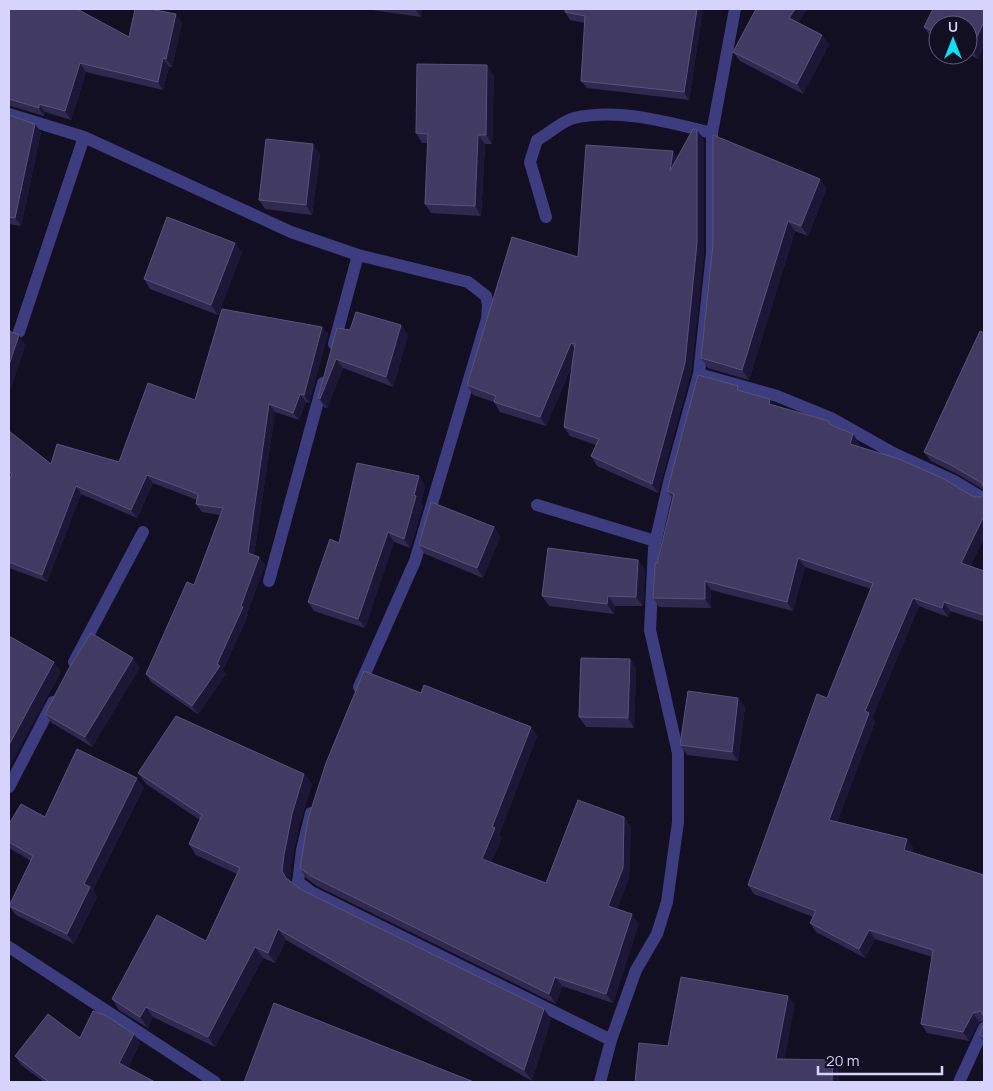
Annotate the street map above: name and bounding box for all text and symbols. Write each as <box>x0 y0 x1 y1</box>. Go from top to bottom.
north arrow <box>928 15 978 65</box>
text: U <box>948 17 958 36</box>
scale bar <box>818 1044 942 1076</box>
text: 20 m <box>826 1050 859 1071</box>

